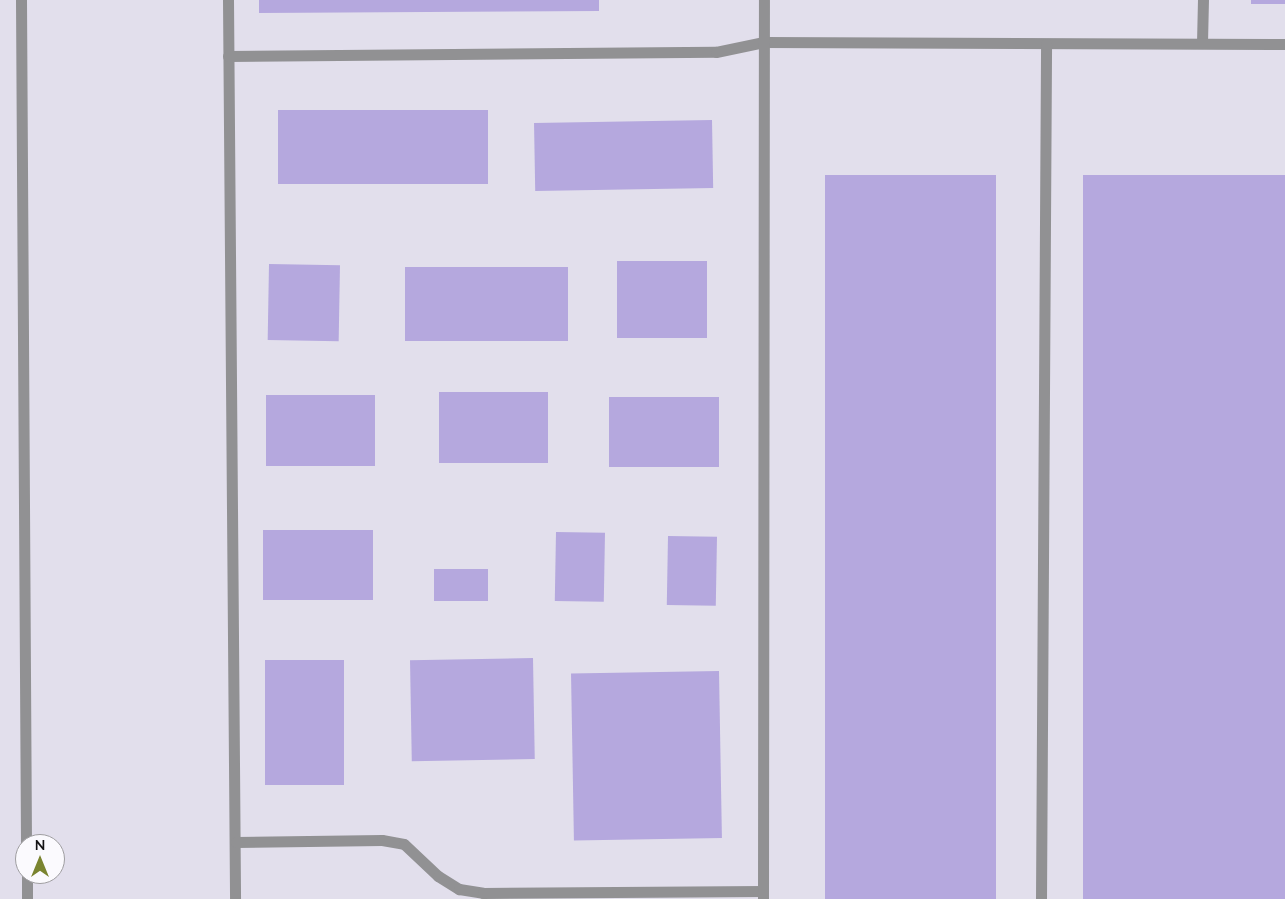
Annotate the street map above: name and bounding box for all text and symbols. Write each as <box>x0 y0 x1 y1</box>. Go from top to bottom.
north arrow <box>15 834 65 884</box>
text: N <box>35 836 45 854</box>

